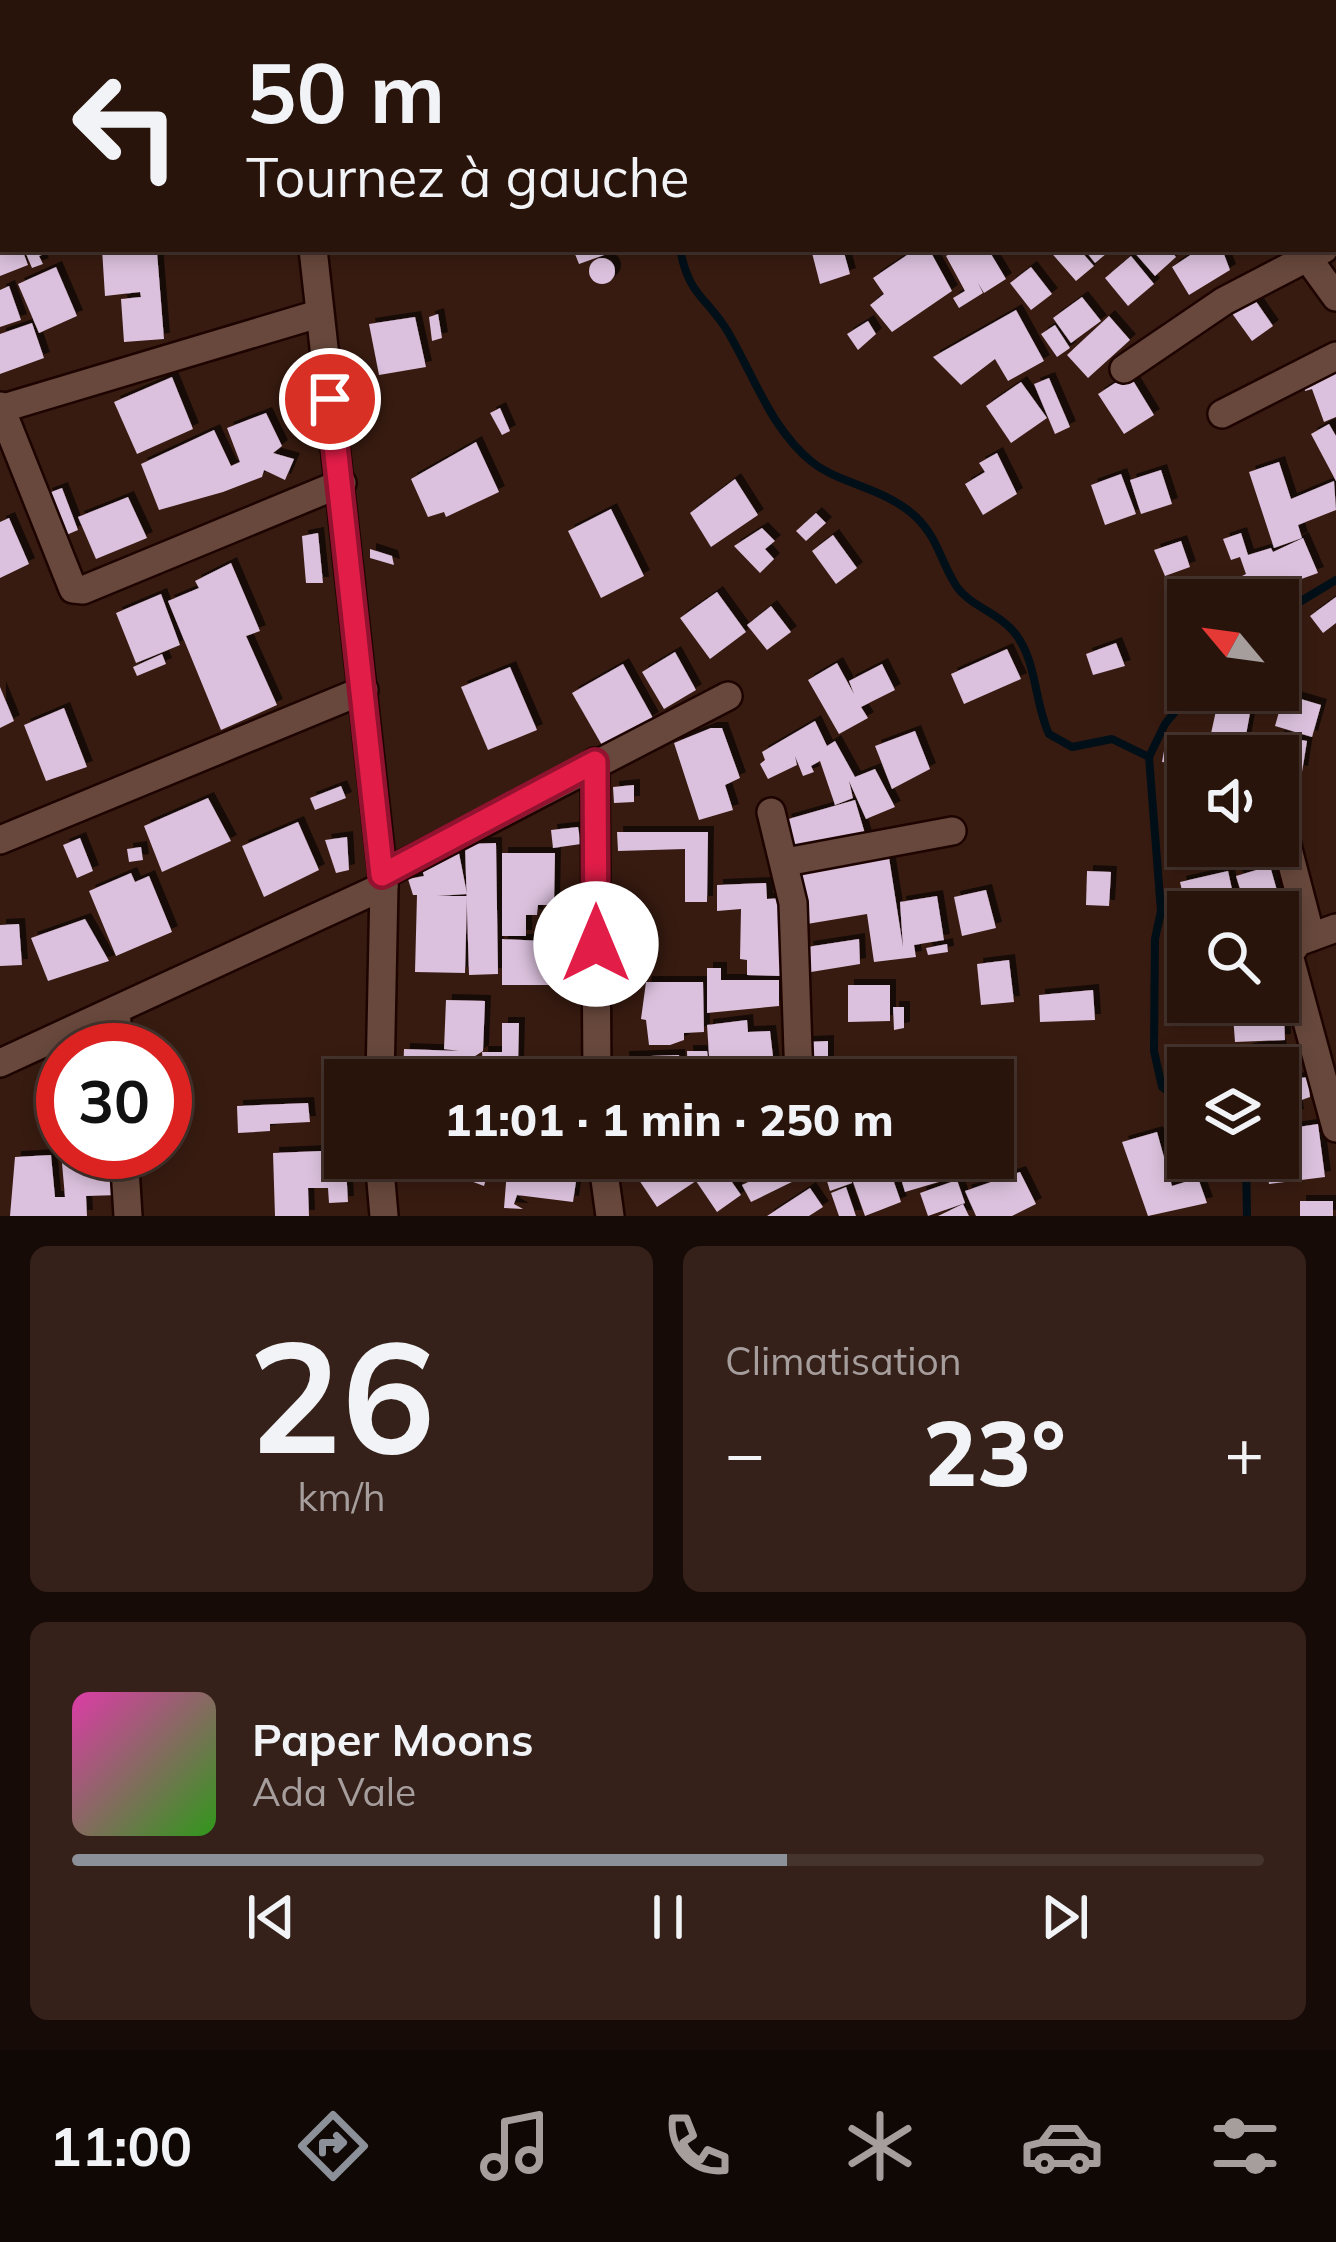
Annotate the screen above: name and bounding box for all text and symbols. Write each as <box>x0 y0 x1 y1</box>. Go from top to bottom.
text: 50 m <box>246 39 445 144</box>
icon: left <box>48 48 204 204</box>
text: Tournez à gauche <box>246 143 689 211</box>
pin <box>279 348 381 450</box>
icon: arrive <box>297 366 363 432</box>
north arrow <box>1167 579 1299 711</box>
map controls <box>1167 579 1299 1179</box>
button: sound <box>1167 735 1299 867</box>
position arrow <box>533 881 659 1007</box>
button: search <box>1167 891 1299 1023</box>
speed limit sign: 30 <box>36 1023 192 1179</box>
button: layers <box>1167 1047 1299 1179</box>
text: 11:01 · 1 min · 250 m <box>444 1091 894 1147</box>
text: 26 <box>248 1296 435 1492</box>
text: Climatisation <box>725 1336 962 1385</box>
text: 23° <box>923 1396 1066 1509</box>
text: − <box>725 1411 765 1494</box>
text: + <box>1224 1411 1264 1494</box>
text: km/h <box>297 1472 386 1521</box>
text: Paper Moons <box>252 1711 534 1767</box>
text: Ada Vale <box>252 1767 416 1816</box>
icon: previous <box>238 1884 304 1950</box>
icon: pause <box>635 1884 701 1950</box>
icon: next <box>1032 1884 1098 1950</box>
icon: directions <box>291 2104 375 2188</box>
icon: music <box>473 2104 557 2188</box>
icon: phone <box>655 2104 739 2188</box>
icon: climate <box>838 2104 922 2188</box>
icon: car <box>1020 2104 1104 2188</box>
icon: filters <box>1203 2104 1287 2188</box>
text: 11:00 <box>49 2112 192 2180</box>

